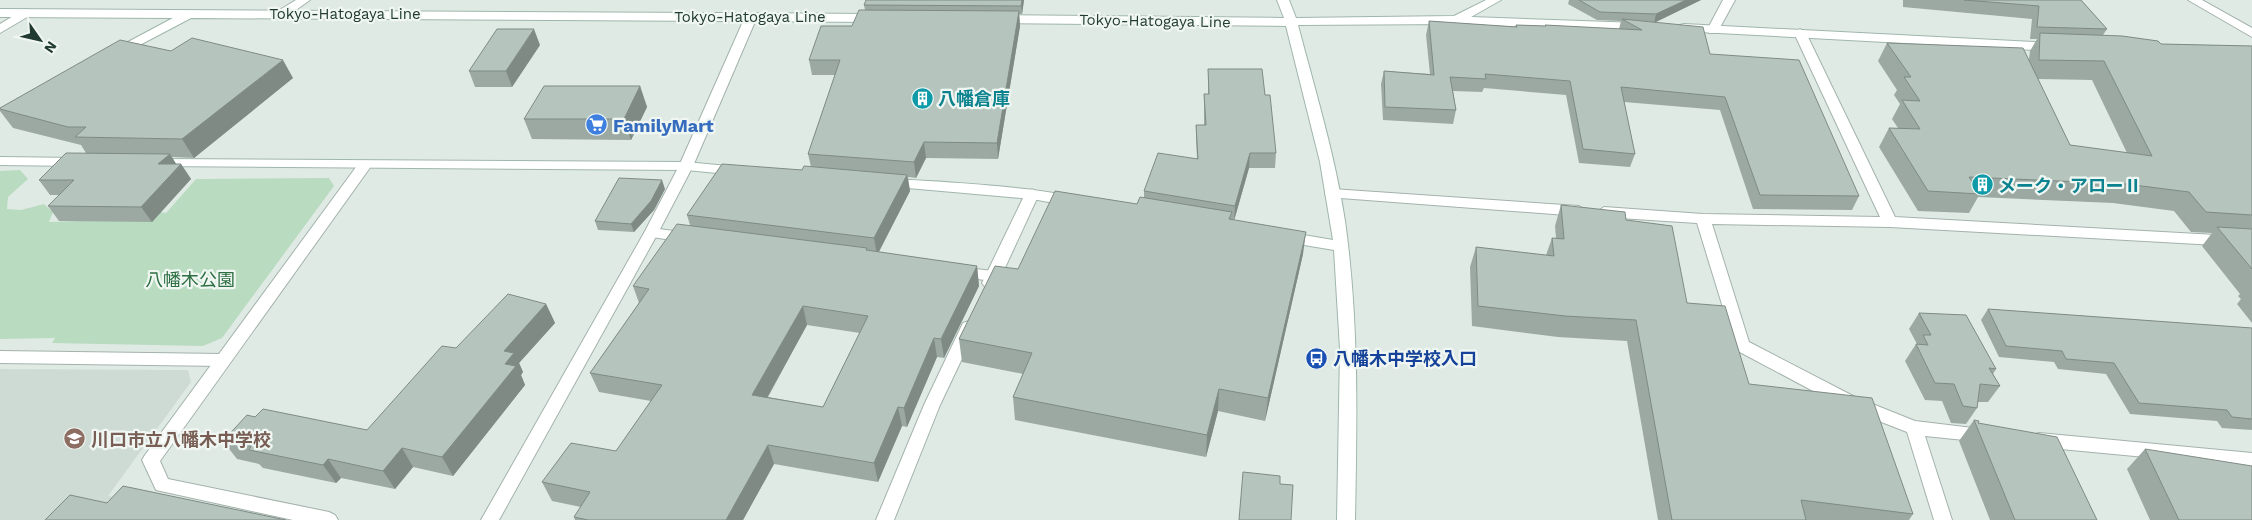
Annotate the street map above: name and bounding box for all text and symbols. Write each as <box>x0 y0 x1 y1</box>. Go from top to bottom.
street label: Tokyo-Hatogaya Line <box>269 5 421 23</box>
street label: Tokyo-Hatogaya Line <box>674 8 826 26</box>
street label: Tokyo-Hatogaya Line <box>1079 11 1231 31</box>
north arrow <box>15 15 65 65</box>
text: N <box>41 38 60 56</box>
building icon: 八幡倉庫 <box>910 86 934 110</box>
place label: 八幡倉庫 <box>938 88 1010 109</box>
supermarket icon: FamilyMart <box>585 113 609 137</box>
place label: FamilyMart <box>613 115 714 136</box>
building icon: メーク・アローⅡ <box>1970 173 1994 197</box>
place label: メーク・アローⅡ <box>1998 175 2142 196</box>
park label: 八幡木公園 <box>145 269 235 290</box>
bus stop icon: 八幡木中学校入口 <box>1305 346 1329 370</box>
place label: 八幡木中学校入口 <box>1333 348 1477 369</box>
school or university icon: 川口市立八幡木中学校 <box>63 427 87 451</box>
place label: 川口市立八幡木中学校 <box>91 429 271 450</box>

